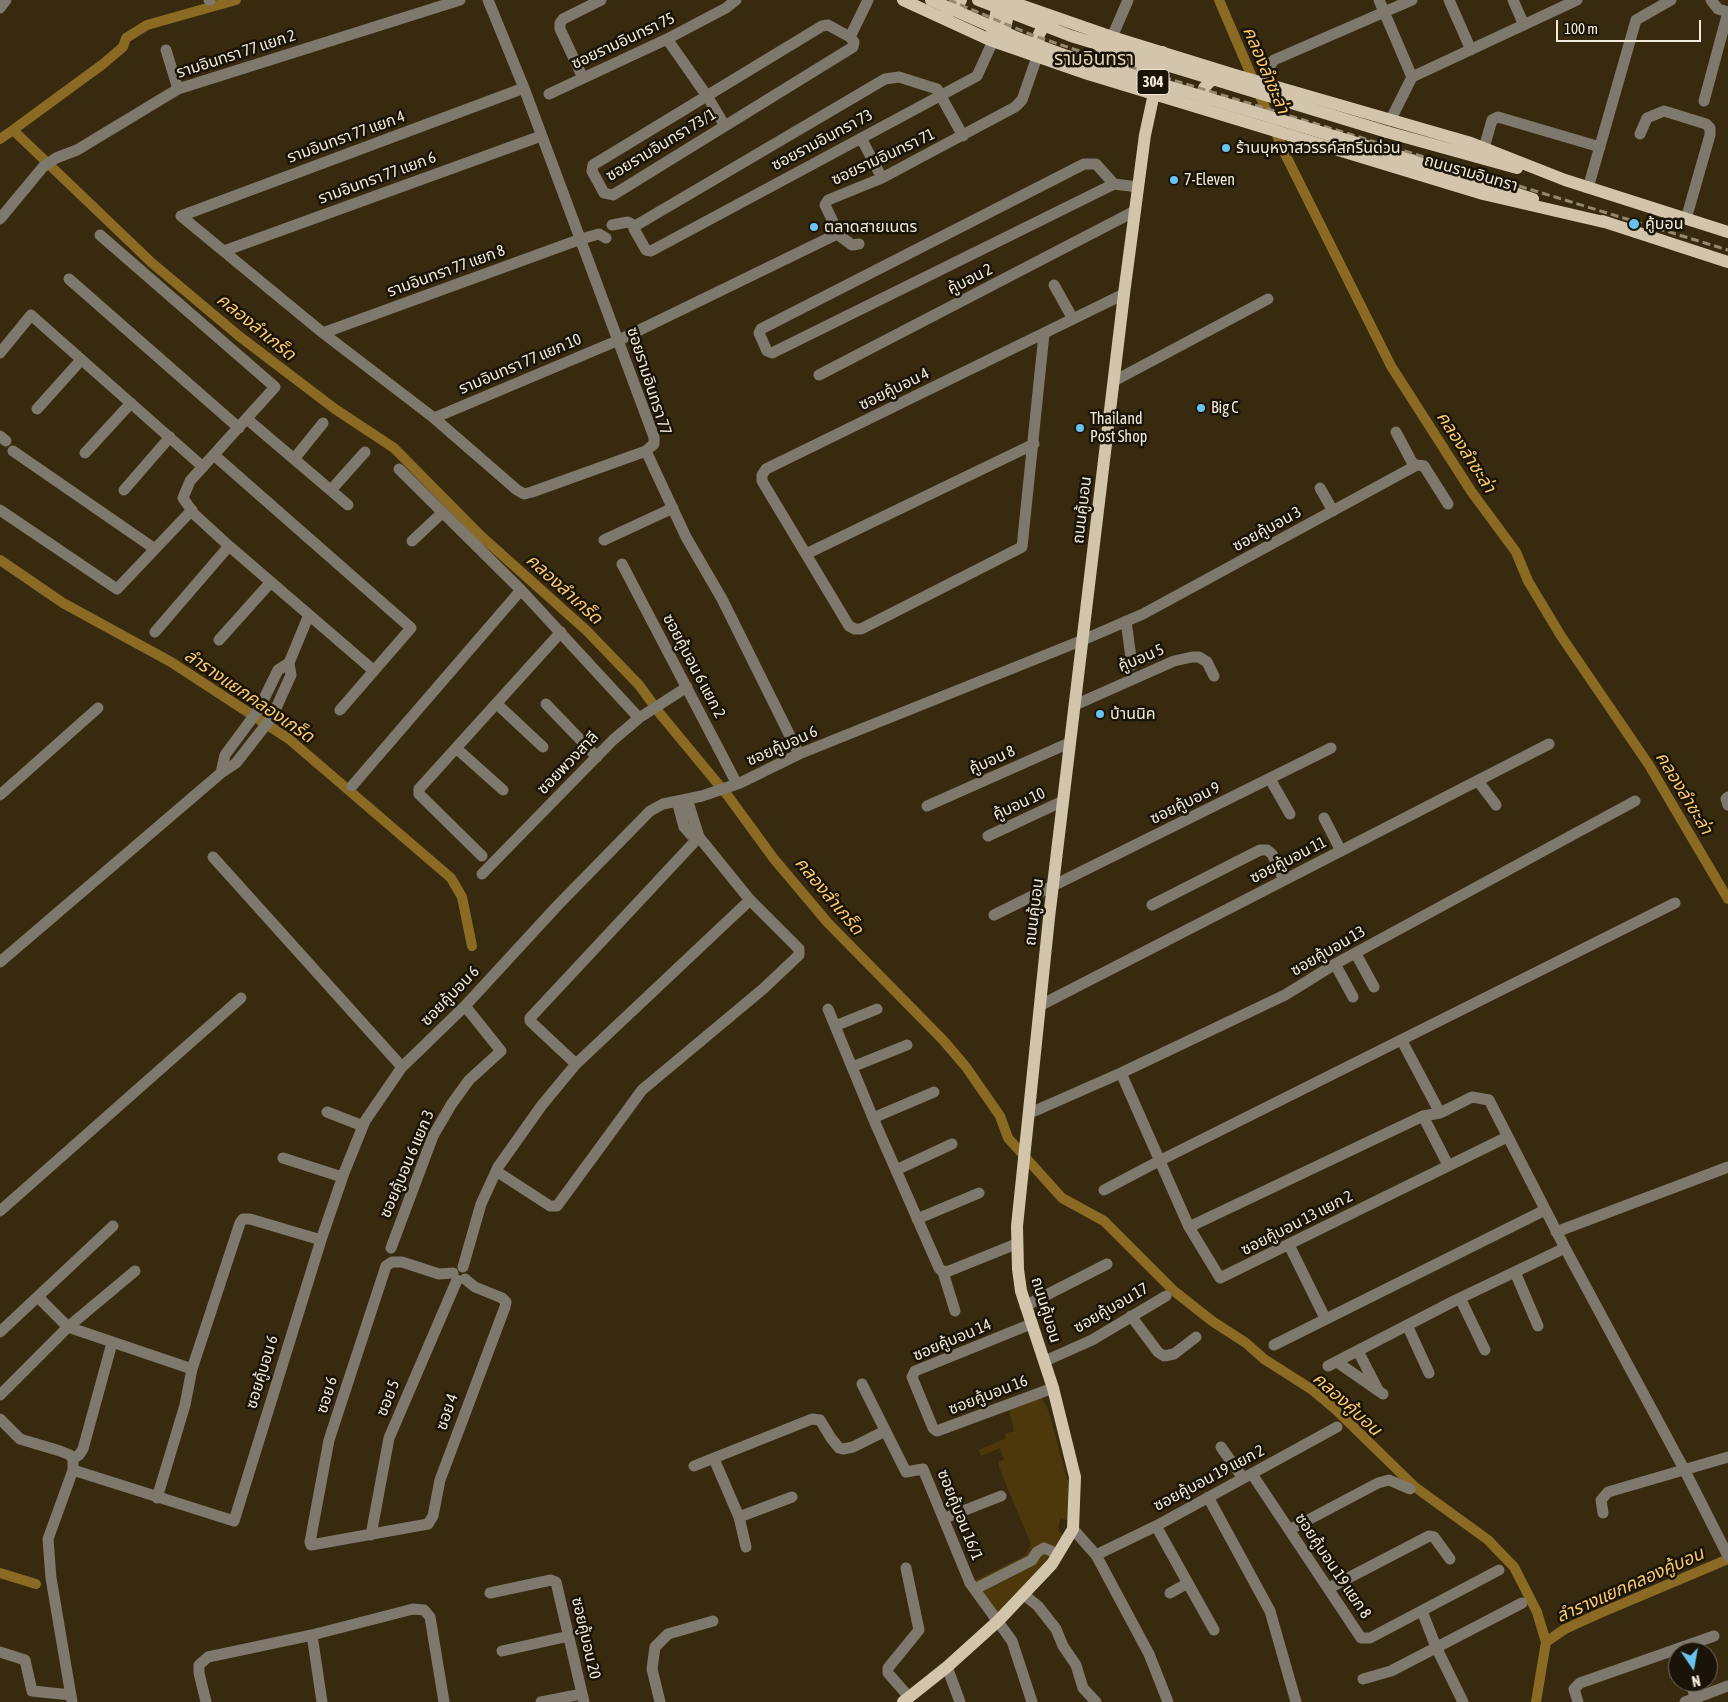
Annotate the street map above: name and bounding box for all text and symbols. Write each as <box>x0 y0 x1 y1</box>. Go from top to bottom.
street label: ซอยรามอินทรา 75 <box>568 9 678 73</box>
scale bar <box>1558 10 1703 42</box>
text: 100 m <box>1564 20 1598 37</box>
water label: คลองลำชะล่า <box>1238 23 1294 117</box>
street label: รามอินทรา 77 แยก 2 <box>174 26 298 82</box>
district label: รามอินทรา <box>1054 48 1134 70</box>
road number: 304 <box>1137 70 1169 94</box>
street label: ซอยรามอินทรา 73/1 <box>603 105 719 185</box>
street label: ซอยรามอินทรา 73 <box>768 105 876 175</box>
street label: รามอินทรา 77 แยก 4 <box>284 107 408 167</box>
street label: ซอยรามอินทรา 71 <box>828 125 938 189</box>
place label: ร้านบุหงาสวรรค์สกรีนด่วน <box>1236 138 1401 158</box>
marker: ร้านบุหงาสวรรค์สกรีนด่วน <box>1220 142 1232 154</box>
street label: รามอินทรา 77 แยก 6 <box>315 148 439 208</box>
street label: ถนนรามอินทรา <box>1422 150 1520 196</box>
place label: 7-Eleven <box>1184 170 1235 190</box>
marker: 7-Eleven <box>1168 174 1180 186</box>
place label: คู้บอน <box>1645 214 1683 234</box>
place label: ตลาดสายเนตร <box>824 217 917 237</box>
marker: คู้บอน <box>1627 217 1641 231</box>
marker: ตลาดสายเนตร <box>808 221 820 233</box>
street label: รามอินทรา 77 แยก 8 <box>384 241 508 301</box>
street label: คู้บอน 2 <box>944 260 996 298</box>
water label: คลองลำเกร็ด <box>212 289 300 365</box>
street label: ซอยรามอินทรา 77 <box>623 325 675 437</box>
street label: รามอินทรา 77 แยก 10 <box>456 329 584 399</box>
street label: ซอยคู้บอน 4 <box>856 364 932 414</box>
place label: Big C <box>1211 398 1239 418</box>
marker: Big C <box>1195 402 1207 414</box>
water label: คลองลำชะล่า <box>1432 407 1500 497</box>
place label: Thailand Post Shop <box>1090 409 1147 447</box>
marker: Thailand Post Shop <box>1074 422 1086 434</box>
street label: ถนนคู้บอน <box>1068 475 1096 545</box>
street label: ซอยคู้บอน 3 <box>1229 502 1305 556</box>
water label: คลองลำเกร็ด <box>522 549 606 629</box>
street label: ซอยคู้บอน 6 แยก 2 <box>658 611 730 721</box>
street label: คู้บอน 5 <box>1115 640 1167 676</box>
water label: ลำรางแยกคลองเกร็ด <box>180 645 318 747</box>
place label: บ้านนิค <box>1110 704 1156 724</box>
marker: บ้านนิค <box>1094 708 1106 720</box>
street label: ซอยคู้บอน 6 <box>743 722 821 770</box>
street label: ซอยพวงสาลี <box>533 728 603 798</box>
street label: คู้บอน 8 <box>966 741 1018 779</box>
water label: คลองลำชะล่า <box>1651 748 1717 838</box>
street label: ซอยคู้บอน 9 <box>1147 778 1223 828</box>
street label: คู้บอน 10 <box>990 784 1048 824</box>
street label: ซอยคู้บอน 11 <box>1247 833 1329 887</box>
water label: คลองลำเกร็ด <box>790 853 868 939</box>
street label: ถนนคู้บอน <box>1020 877 1048 947</box>
street label: ซอยคู้บอน 13 <box>1287 922 1369 980</box>
street label: ซอยคู้บอน 6 <box>417 962 483 1030</box>
street label: ซอยคู้บอน 6 แยก 3 <box>376 1107 438 1221</box>
street label: ซอยคู้บอน 13 แยก 2 <box>1238 1187 1356 1259</box>
street label: ถนนคู้บอน <box>1027 1275 1065 1345</box>
street label: ซอยคู้บอน 17 <box>1070 1279 1152 1337</box>
street label: ซอยคู้บอน 14 <box>910 1315 994 1365</box>
street label: ซอยคู้บอน 6 <box>242 1333 282 1411</box>
water label: คลองคู้บอน <box>1308 1368 1386 1440</box>
street label: ซอยคู้บอน 16 <box>946 1371 1030 1419</box>
street label: ซอย 6 <box>312 1374 342 1416</box>
street label: ซอย 5 <box>372 1377 404 1419</box>
street label: ซอย 4 <box>432 1391 462 1433</box>
street label: ซอยคู้บอน 19 แยก 2 <box>1150 1441 1268 1515</box>
street label: ซอยคู้บอน 16/1 <box>933 1467 987 1563</box>
street label: ซอยคู้บอน 19 แยก 8 <box>1291 1510 1375 1622</box>
water label: ลำรางแยกคลองคู้บอน <box>1553 1543 1707 1627</box>
street label: ซอยคู้บอน 20 <box>567 1595 605 1681</box>
north arrow <box>1668 1642 1718 1692</box>
text: N <box>1690 1672 1702 1689</box>

